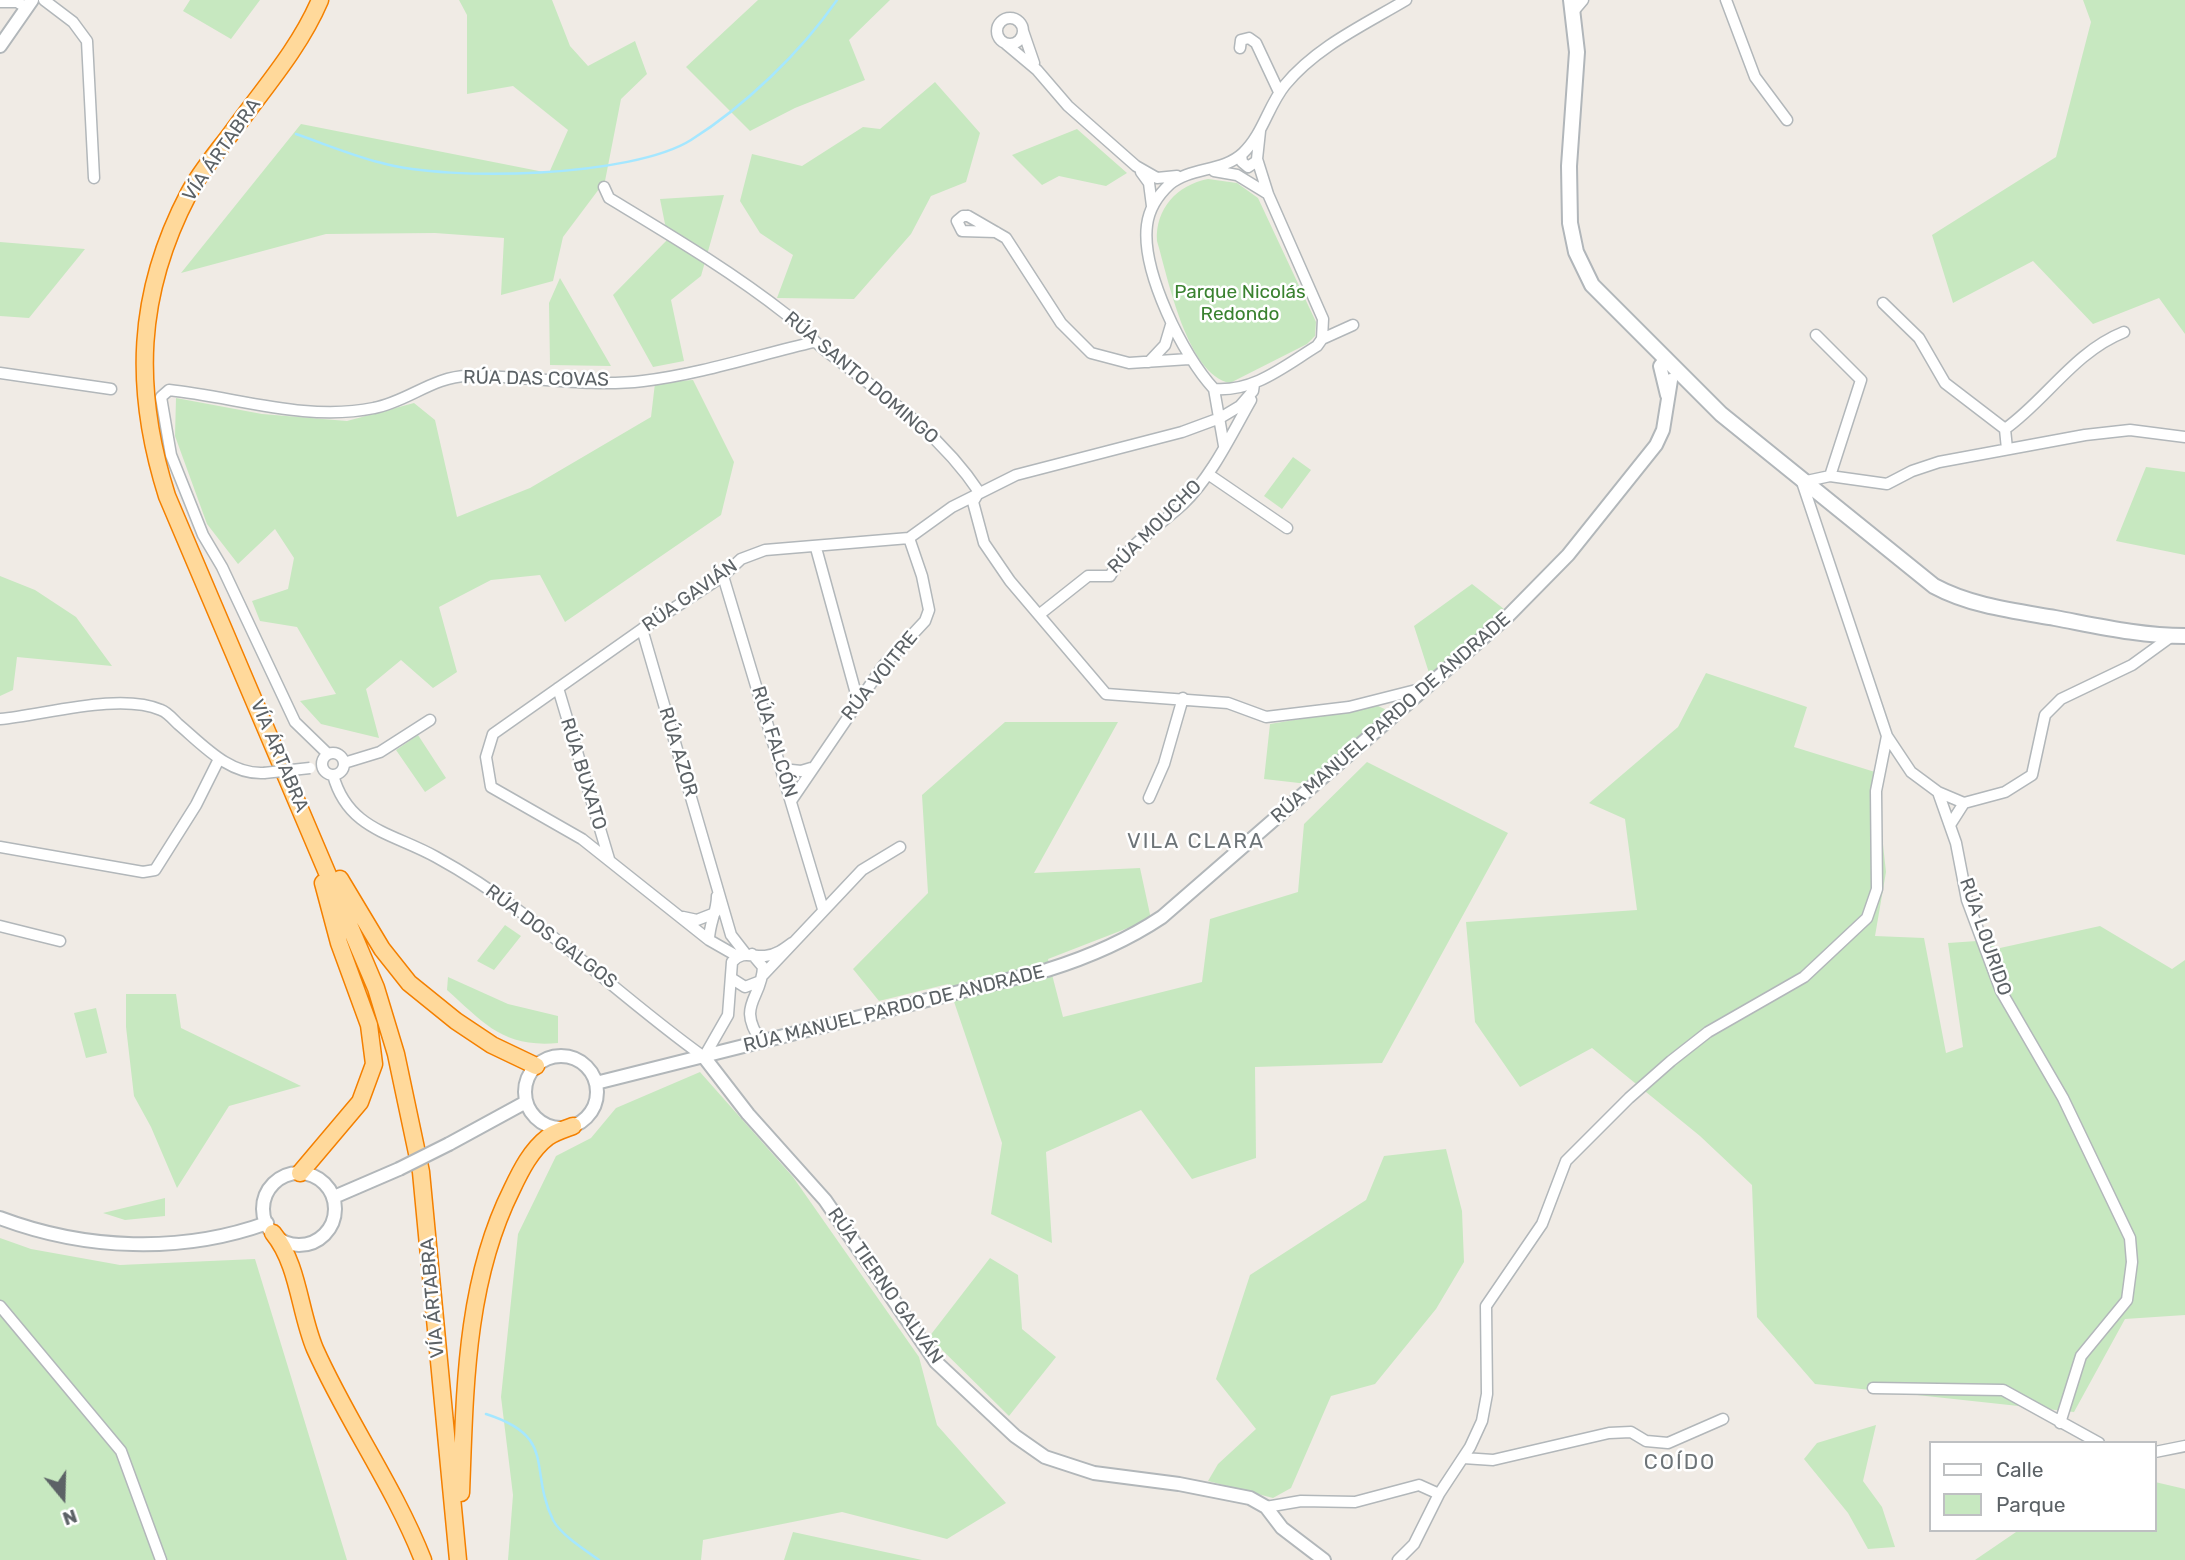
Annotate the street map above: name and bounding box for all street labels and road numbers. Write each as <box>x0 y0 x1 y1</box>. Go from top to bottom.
street label: VÍA ÁRTABRA <box>178 94 266 206</box>
street label: RÚA SANTO DOMINGO <box>779 307 943 449</box>
street label: RÚA DAS COVAS <box>463 366 609 392</box>
street label: RÚA MOUCHO <box>1103 475 1207 579</box>
street label: RÚA GAVIÁN <box>638 555 742 637</box>
street label: RÚA MANUEL PARDO DE ANDRADE <box>1267 608 1515 828</box>
street label: RÚA VOITRE <box>837 627 923 725</box>
street label: RÚA FALCÓN <box>746 684 802 800</box>
street label: VÍA ÁRTABRA <box>245 696 313 816</box>
street label: RÚA AZOR <box>654 705 702 799</box>
street label: RÚA BUXATO <box>555 715 611 833</box>
street label: RÚA LOURIDO <box>1954 875 2016 999</box>
street label: RÚA DOS GALGOS <box>481 880 621 994</box>
street label: RÚA MANUEL PARDO DE ANDRADE <box>741 961 1047 1057</box>
street label: RÚA TIERNO GALVÁN <box>822 1203 948 1369</box>
street label: VÍA ÁRTABRA <box>416 1237 450 1359</box>

